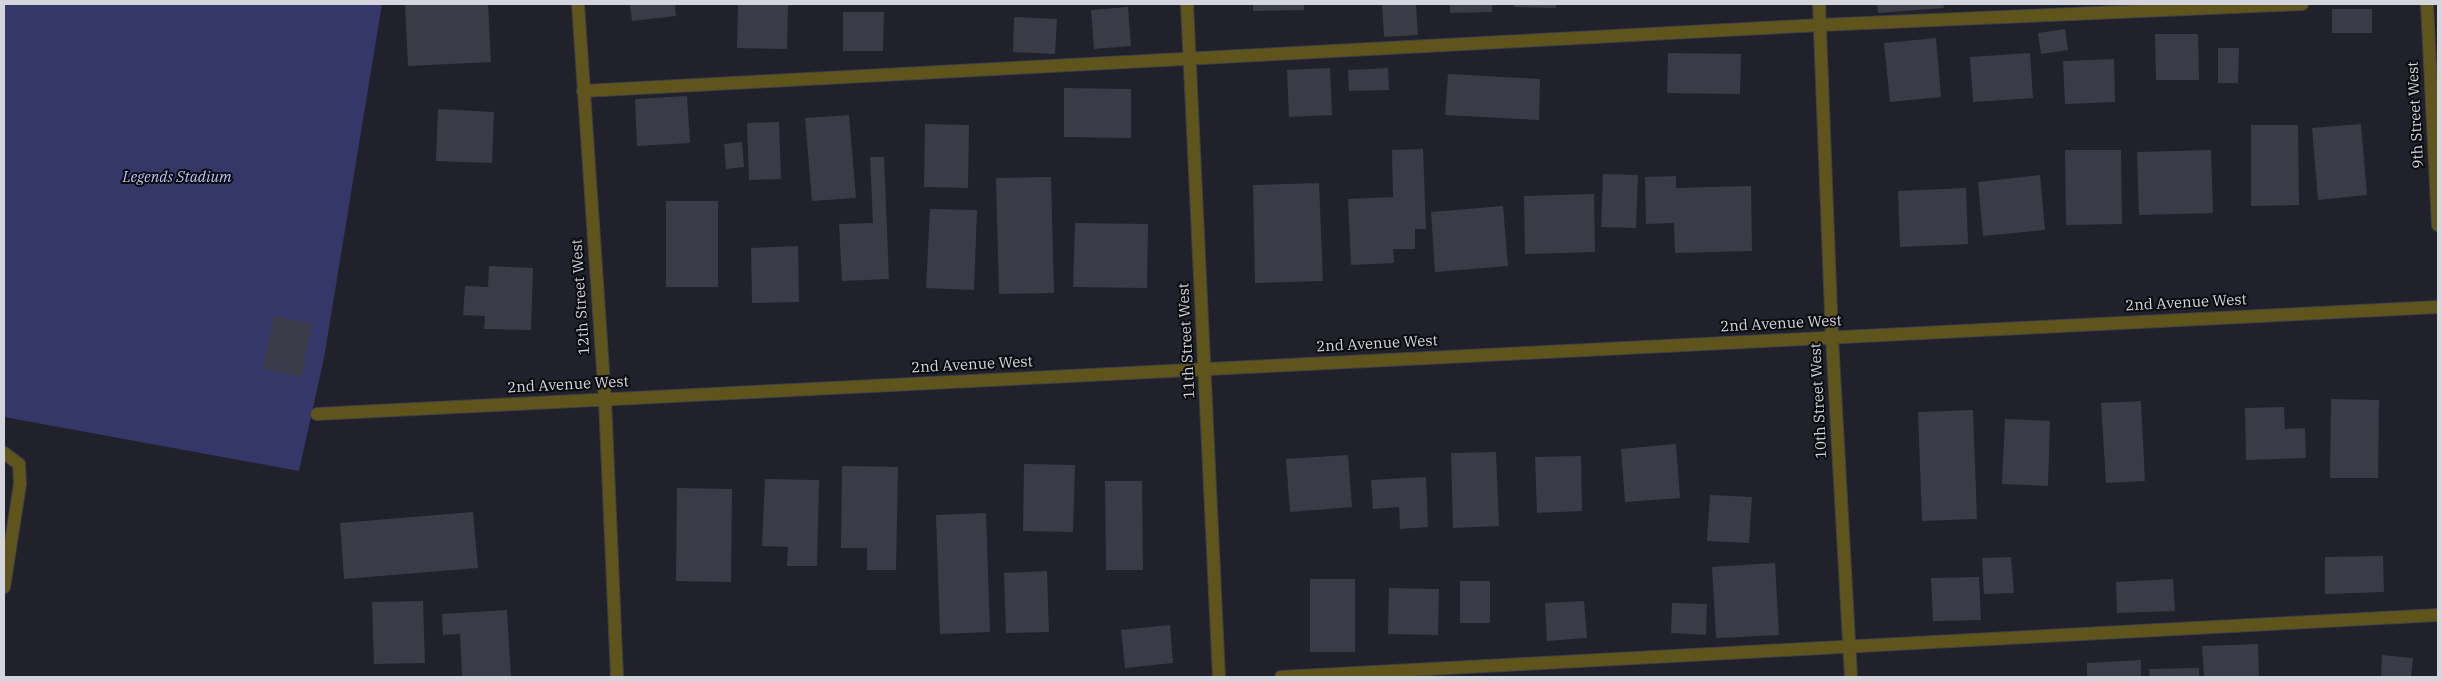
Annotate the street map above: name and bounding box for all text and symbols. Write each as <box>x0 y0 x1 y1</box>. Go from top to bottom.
street label: 9th Street West <box>2404 61 2428 169</box>
park label: Legends Stadium <box>122 169 232 187</box>
street label: 12th Street West <box>568 238 594 356</box>
street label: 11th Street West <box>1175 283 1199 399</box>
street label: 2nd Avenue West <box>2125 291 2247 315</box>
street label: 2nd Avenue West <box>1720 312 1842 336</box>
street label: 2nd Avenue West <box>1316 332 1438 356</box>
street label: 10th Street West <box>1807 343 1831 459</box>
street label: 2nd Avenue West <box>911 353 1033 377</box>
street label: 2nd Avenue West <box>507 373 629 397</box>

